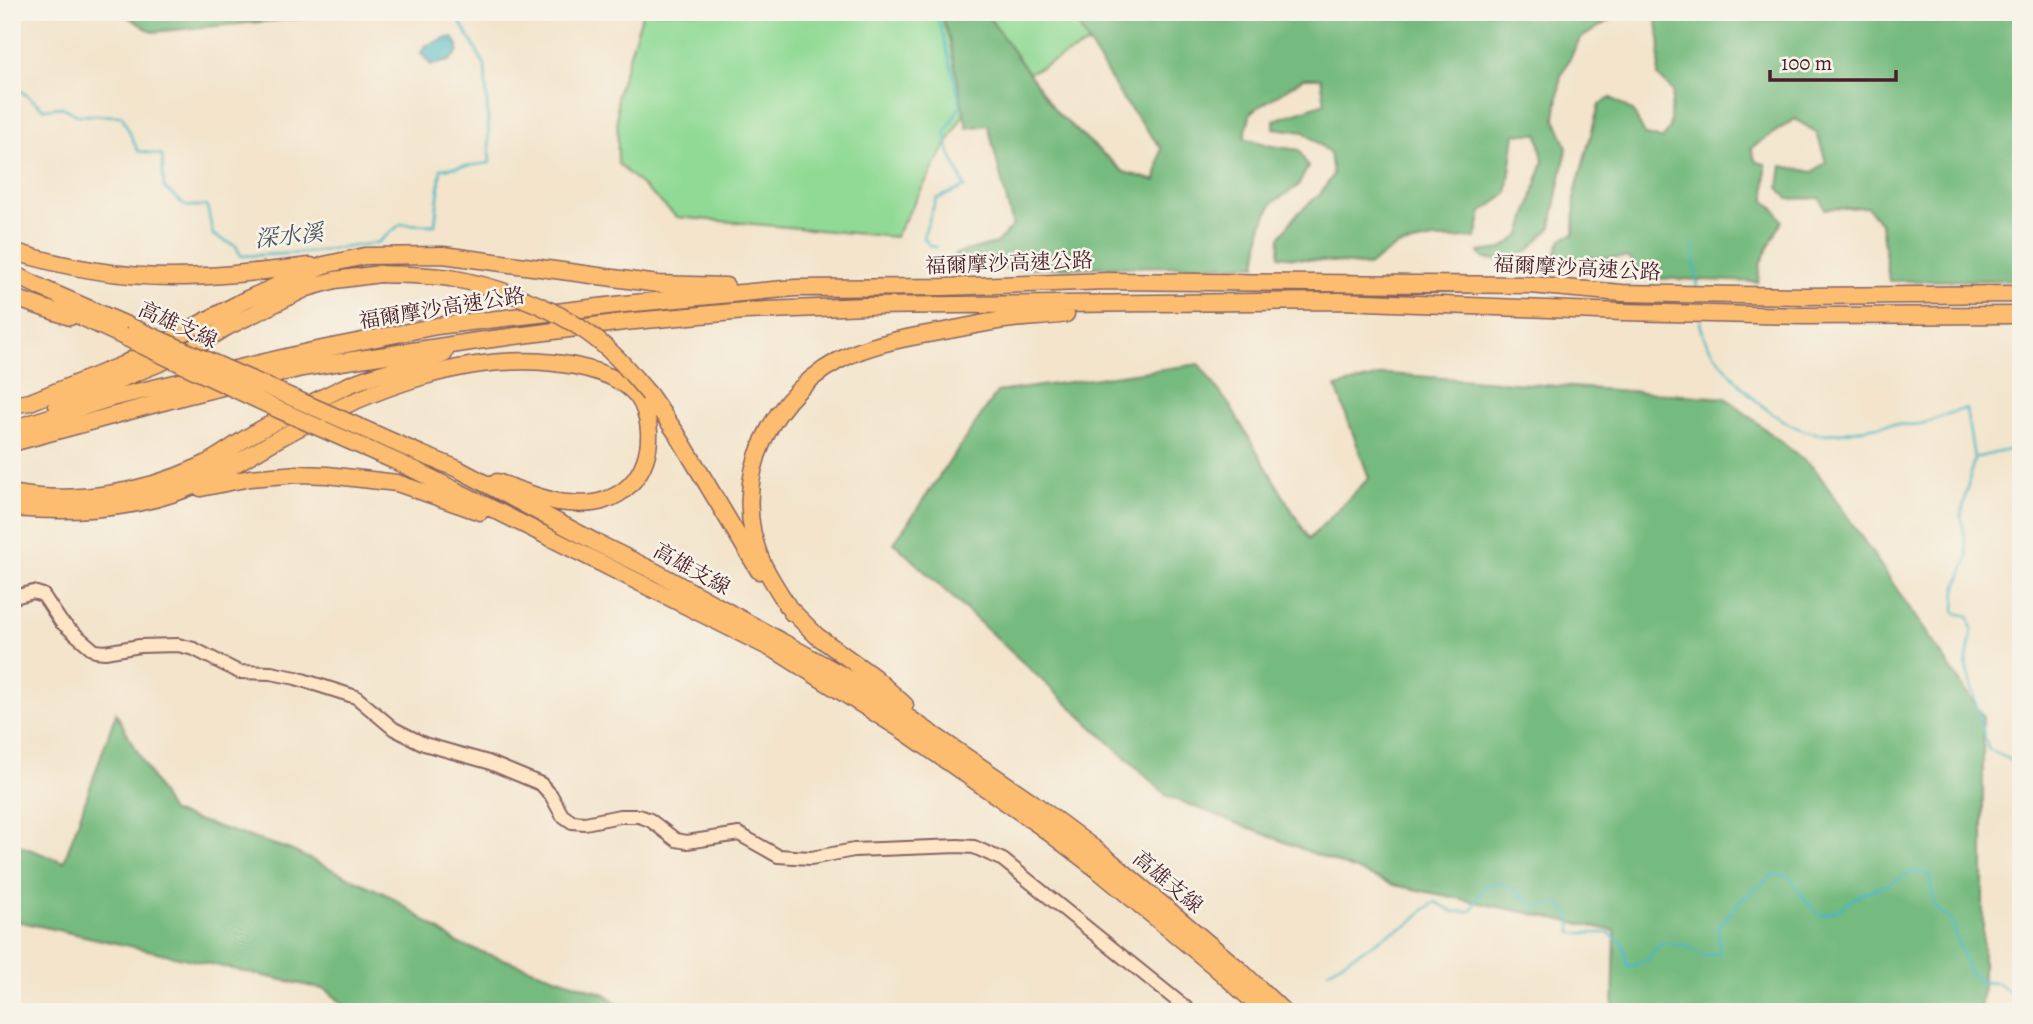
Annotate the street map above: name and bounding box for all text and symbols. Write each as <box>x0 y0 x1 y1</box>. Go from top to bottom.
scale bar <box>1770 38 1896 82</box>
text: 100 m <box>1781 49 1832 77</box>
water label: 深水溪 <box>253 217 328 255</box>
street label: 福爾摩沙高速公路 <box>925 246 1093 280</box>
street label: 福爾摩沙高速公路 <box>1492 250 1662 286</box>
street label: 福爾摩沙高速公路 <box>357 281 527 335</box>
street label: 高雄支線 <box>134 295 222 355</box>
street label: 高雄支線 <box>648 536 736 602</box>
street label: 高雄支線 <box>1127 844 1209 920</box>

